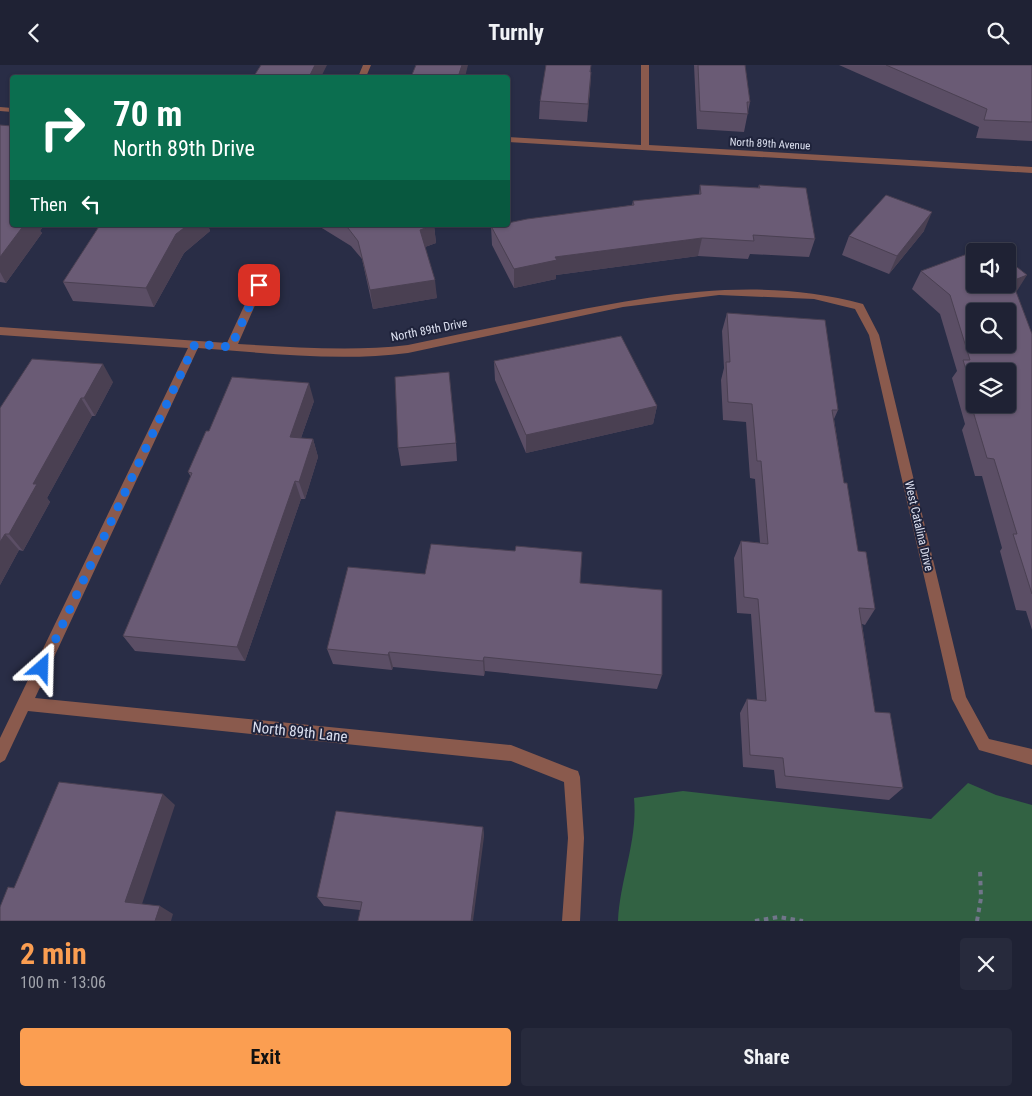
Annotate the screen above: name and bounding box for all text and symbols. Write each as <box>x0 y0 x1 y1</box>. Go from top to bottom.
icon: back <box>20 19 48 47</box>
icon: search <box>984 19 1012 47</box>
text: Turnly <box>488 20 544 45</box>
text: 70 m <box>113 94 182 135</box>
icon: right <box>30 95 95 160</box>
street label: North 89th Avenue <box>729 135 811 153</box>
text: North 89th Drive <box>113 136 255 161</box>
icon: left <box>77 190 105 218</box>
text: Then <box>30 193 67 216</box>
map controls <box>966 243 1016 413</box>
button: sound <box>966 243 1016 293</box>
pin <box>238 264 280 306</box>
icon: arrive <box>245 271 273 299</box>
button: search <box>966 303 1016 353</box>
street label: North 89th Drive <box>390 316 469 344</box>
button: layers <box>966 363 1016 413</box>
street label: West Catalina Drive <box>902 480 936 573</box>
position arrow <box>15 641 67 693</box>
street label: North 89th Lane <box>252 718 348 746</box>
text: 2 min <box>20 936 87 971</box>
button: close <box>960 938 1012 990</box>
text: 100 m · 13:06 <box>20 973 106 992</box>
button: Exit <box>20 1028 511 1086</box>
button: Share <box>521 1028 1012 1086</box>

